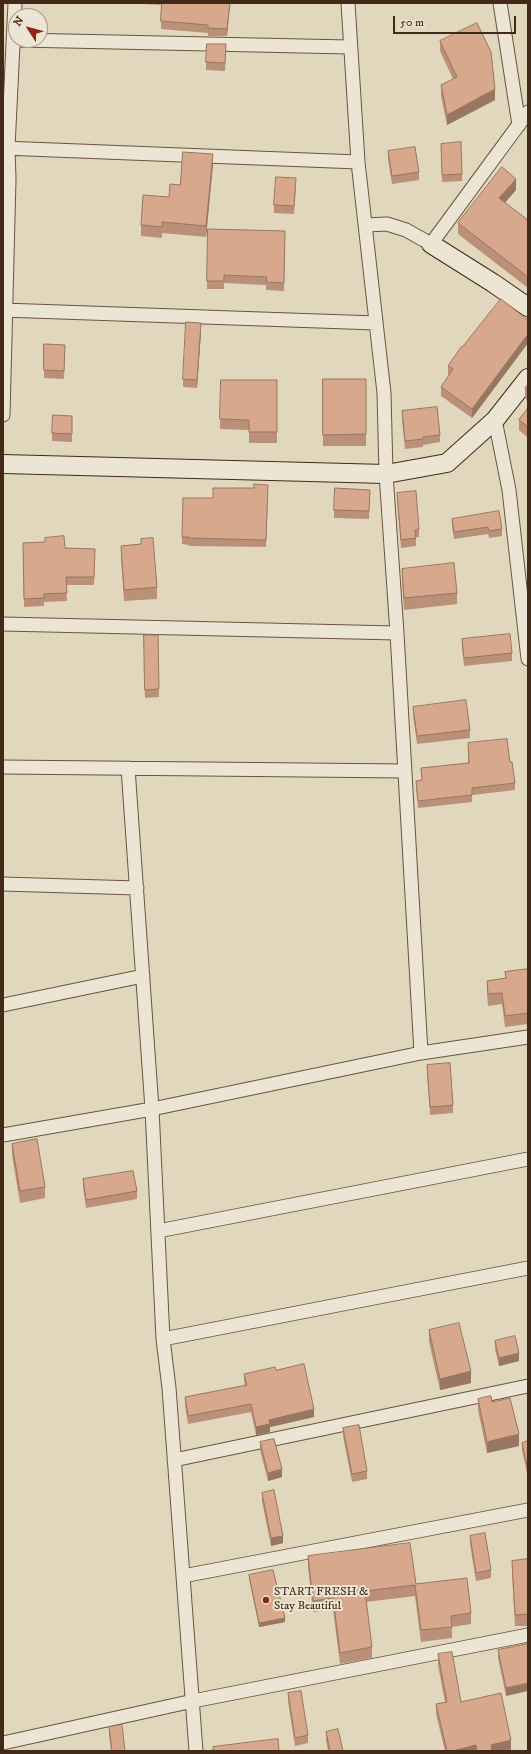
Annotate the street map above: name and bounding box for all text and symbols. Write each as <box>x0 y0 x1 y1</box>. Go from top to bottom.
north arrow <box>8 8 48 48</box>
scale bar <box>395 8 518 34</box>
text: N <box>11 14 27 29</box>
text: 50 m <box>400 15 424 30</box>
place label: START FRESH & Stay Beautiful <box>274 1586 368 1614</box>
marker: START FRESH & Stay Beautiful <box>261 1595 271 1605</box>

